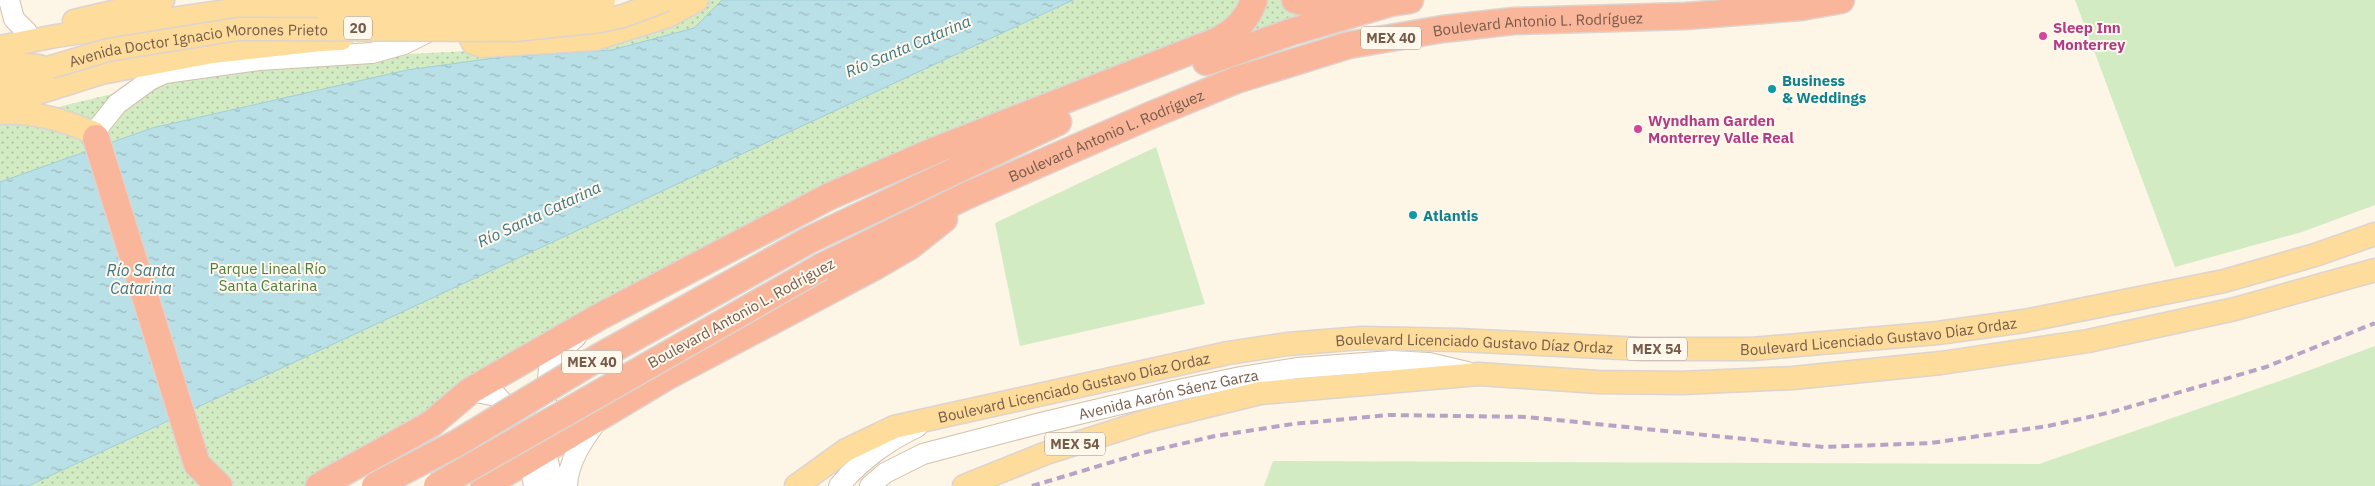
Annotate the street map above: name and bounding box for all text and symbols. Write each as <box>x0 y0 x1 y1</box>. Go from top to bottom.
street label: Boulevard Antonio L. Rodríguez <box>1431 8 1643 40</box>
water label: Río Santa Catarina <box>842 11 974 81</box>
road number: 20 <box>344 16 372 40</box>
place label: Sleep Inn Monterrey <box>2053 18 2125 54</box>
street label: Avenida Doctor Ignacio Morones Prieto <box>66 19 328 71</box>
road number: MEX 40 <box>1361 26 1421 49</box>
marker: Sleep Inn Monterrey <box>2037 30 2049 42</box>
place label: Business & Weddings <box>1782 71 1867 107</box>
marker: Business & Weddings <box>1766 83 1778 95</box>
street label: Boulevard Antonio L. Rodríguez <box>1005 85 1206 186</box>
place label: Wyndham Garden Monterrey Valle Real <box>1648 111 1794 147</box>
marker: Wyndham Garden Monterrey Valle Real <box>1632 123 1644 135</box>
water label: Río Santa Catarina <box>474 177 604 251</box>
place label: Atlantis <box>1423 206 1479 225</box>
marker: Atlantis <box>1407 209 1419 221</box>
street label: Boulevard Antonio L. Rodríguez <box>644 254 838 372</box>
park label: Parque Lineal Río Santa Catarina <box>210 259 326 295</box>
water label: Río Santa Catarina <box>107 260 175 298</box>
street label: Boulevard Licenciado Gustavo Díaz Ordaz <box>1740 313 2018 359</box>
street label: Boulevard Licenciado Gustavo Díaz Ordaz <box>1334 328 1613 357</box>
road number: MEX 54 <box>1627 338 1687 360</box>
street label: Boulevard Licenciado Gustavo Díaz Ordaz <box>936 348 1212 427</box>
road number: MEX 40 <box>562 351 622 374</box>
street label: Avenida Aarón Sáenz Garza <box>1076 365 1260 423</box>
road number: MEX 54 <box>1045 432 1105 456</box>

